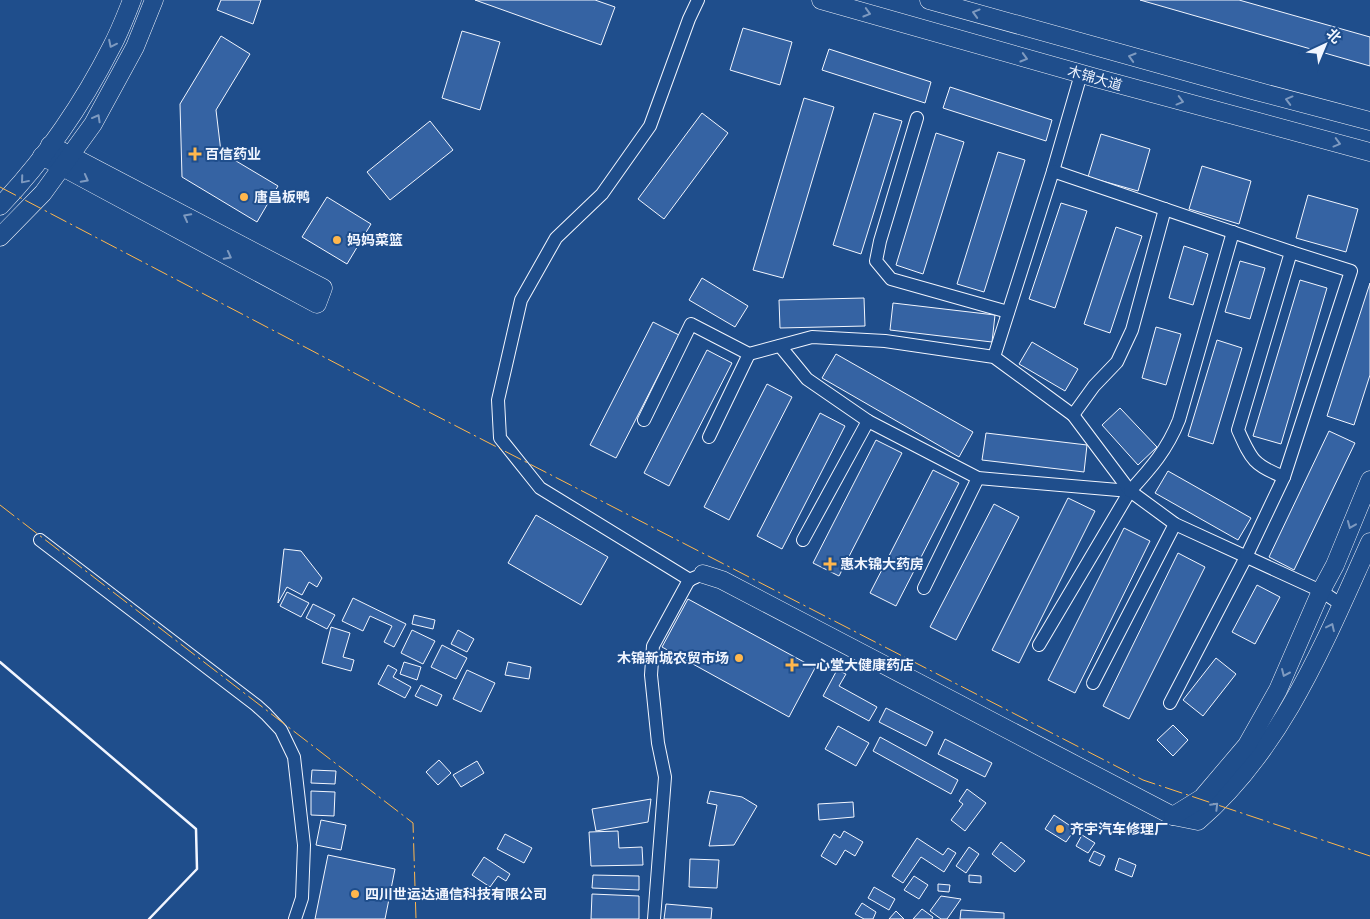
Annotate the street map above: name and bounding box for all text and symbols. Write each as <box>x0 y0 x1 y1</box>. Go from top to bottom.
one-way arrow <box>863 8 871 18</box>
one-way arrow <box>972 9 980 19</box>
north arrow <box>1300 20 1350 70</box>
text: 北 <box>1323 24 1345 47</box>
one-way arrow <box>109 39 119 48</box>
one-way arrow <box>1019 52 1027 62</box>
one-way arrow <box>1128 52 1137 63</box>
street label: 木锦大道 <box>1066 62 1124 94</box>
one-way arrow <box>1176 95 1185 106</box>
one-way arrow <box>1285 95 1293 106</box>
one-way arrow <box>90 114 100 123</box>
one-way arrow <box>1333 137 1342 148</box>
place label: 百信药业 <box>205 145 261 163</box>
marker: 百信药业 <box>189 148 201 160</box>
one-way arrow <box>80 173 89 183</box>
one-way arrow <box>21 174 29 183</box>
place label: 唐昌板鸭 <box>254 188 310 206</box>
marker: 唐昌板鸭 <box>238 191 250 203</box>
one-way arrow <box>183 213 192 223</box>
place label: 妈妈菜篮 <box>347 231 403 249</box>
marker: 妈妈菜篮 <box>331 234 343 246</box>
one-way arrow <box>223 250 232 260</box>
one-way arrow <box>1347 520 1358 529</box>
place label: 惠木锦大药房 <box>840 555 924 573</box>
marker: 惠木锦大药房 <box>824 558 836 570</box>
one-way arrow <box>1325 623 1335 632</box>
place label: 木锦新城农贸市场 <box>617 649 729 667</box>
marker: 木锦新城农贸市场 <box>733 652 745 664</box>
place label: 一心堂大健康药店 <box>802 656 914 674</box>
marker: 一心堂大健康药店 <box>786 659 798 671</box>
one-way arrow <box>1280 668 1291 677</box>
one-way arrow <box>1209 803 1218 812</box>
place label: 齐宇汽车修理厂 <box>1070 820 1168 838</box>
marker: 齐宇汽车修理厂 <box>1054 823 1066 835</box>
place label: 四川世运达通信科技有限公司 <box>365 885 547 903</box>
marker: 四川世运达通信科技有限公司 <box>349 888 361 900</box>

